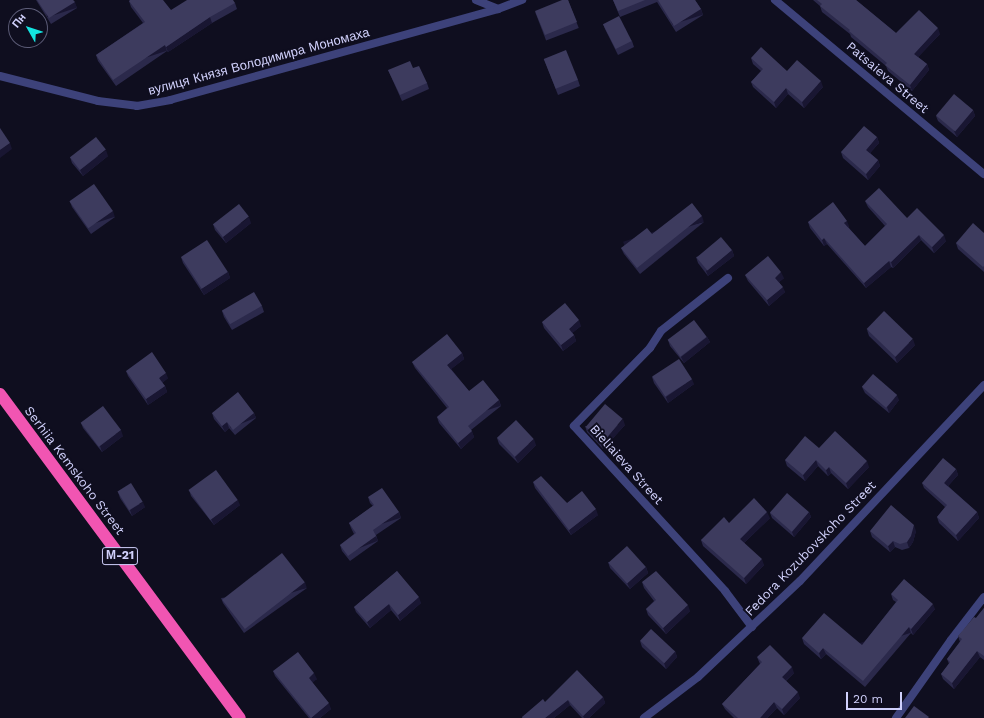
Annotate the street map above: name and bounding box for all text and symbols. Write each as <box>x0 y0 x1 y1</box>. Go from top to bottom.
north arrow <box>8 8 48 48</box>
text: Пн <box>9 11 29 31</box>
street label: вулиця Князя Володимира Мономаха <box>147 25 371 99</box>
street label: Patsaieva Street <box>843 39 931 117</box>
street label: Serhiia Kemskoho Street <box>21 404 127 538</box>
street label: Bieliaieva Street <box>586 422 666 508</box>
street label: Fedora Kozubovskoho Street <box>742 478 880 620</box>
road number: М-21 <box>101 546 139 566</box>
scale bar <box>848 684 904 710</box>
text: 20 m <box>853 692 883 706</box>

